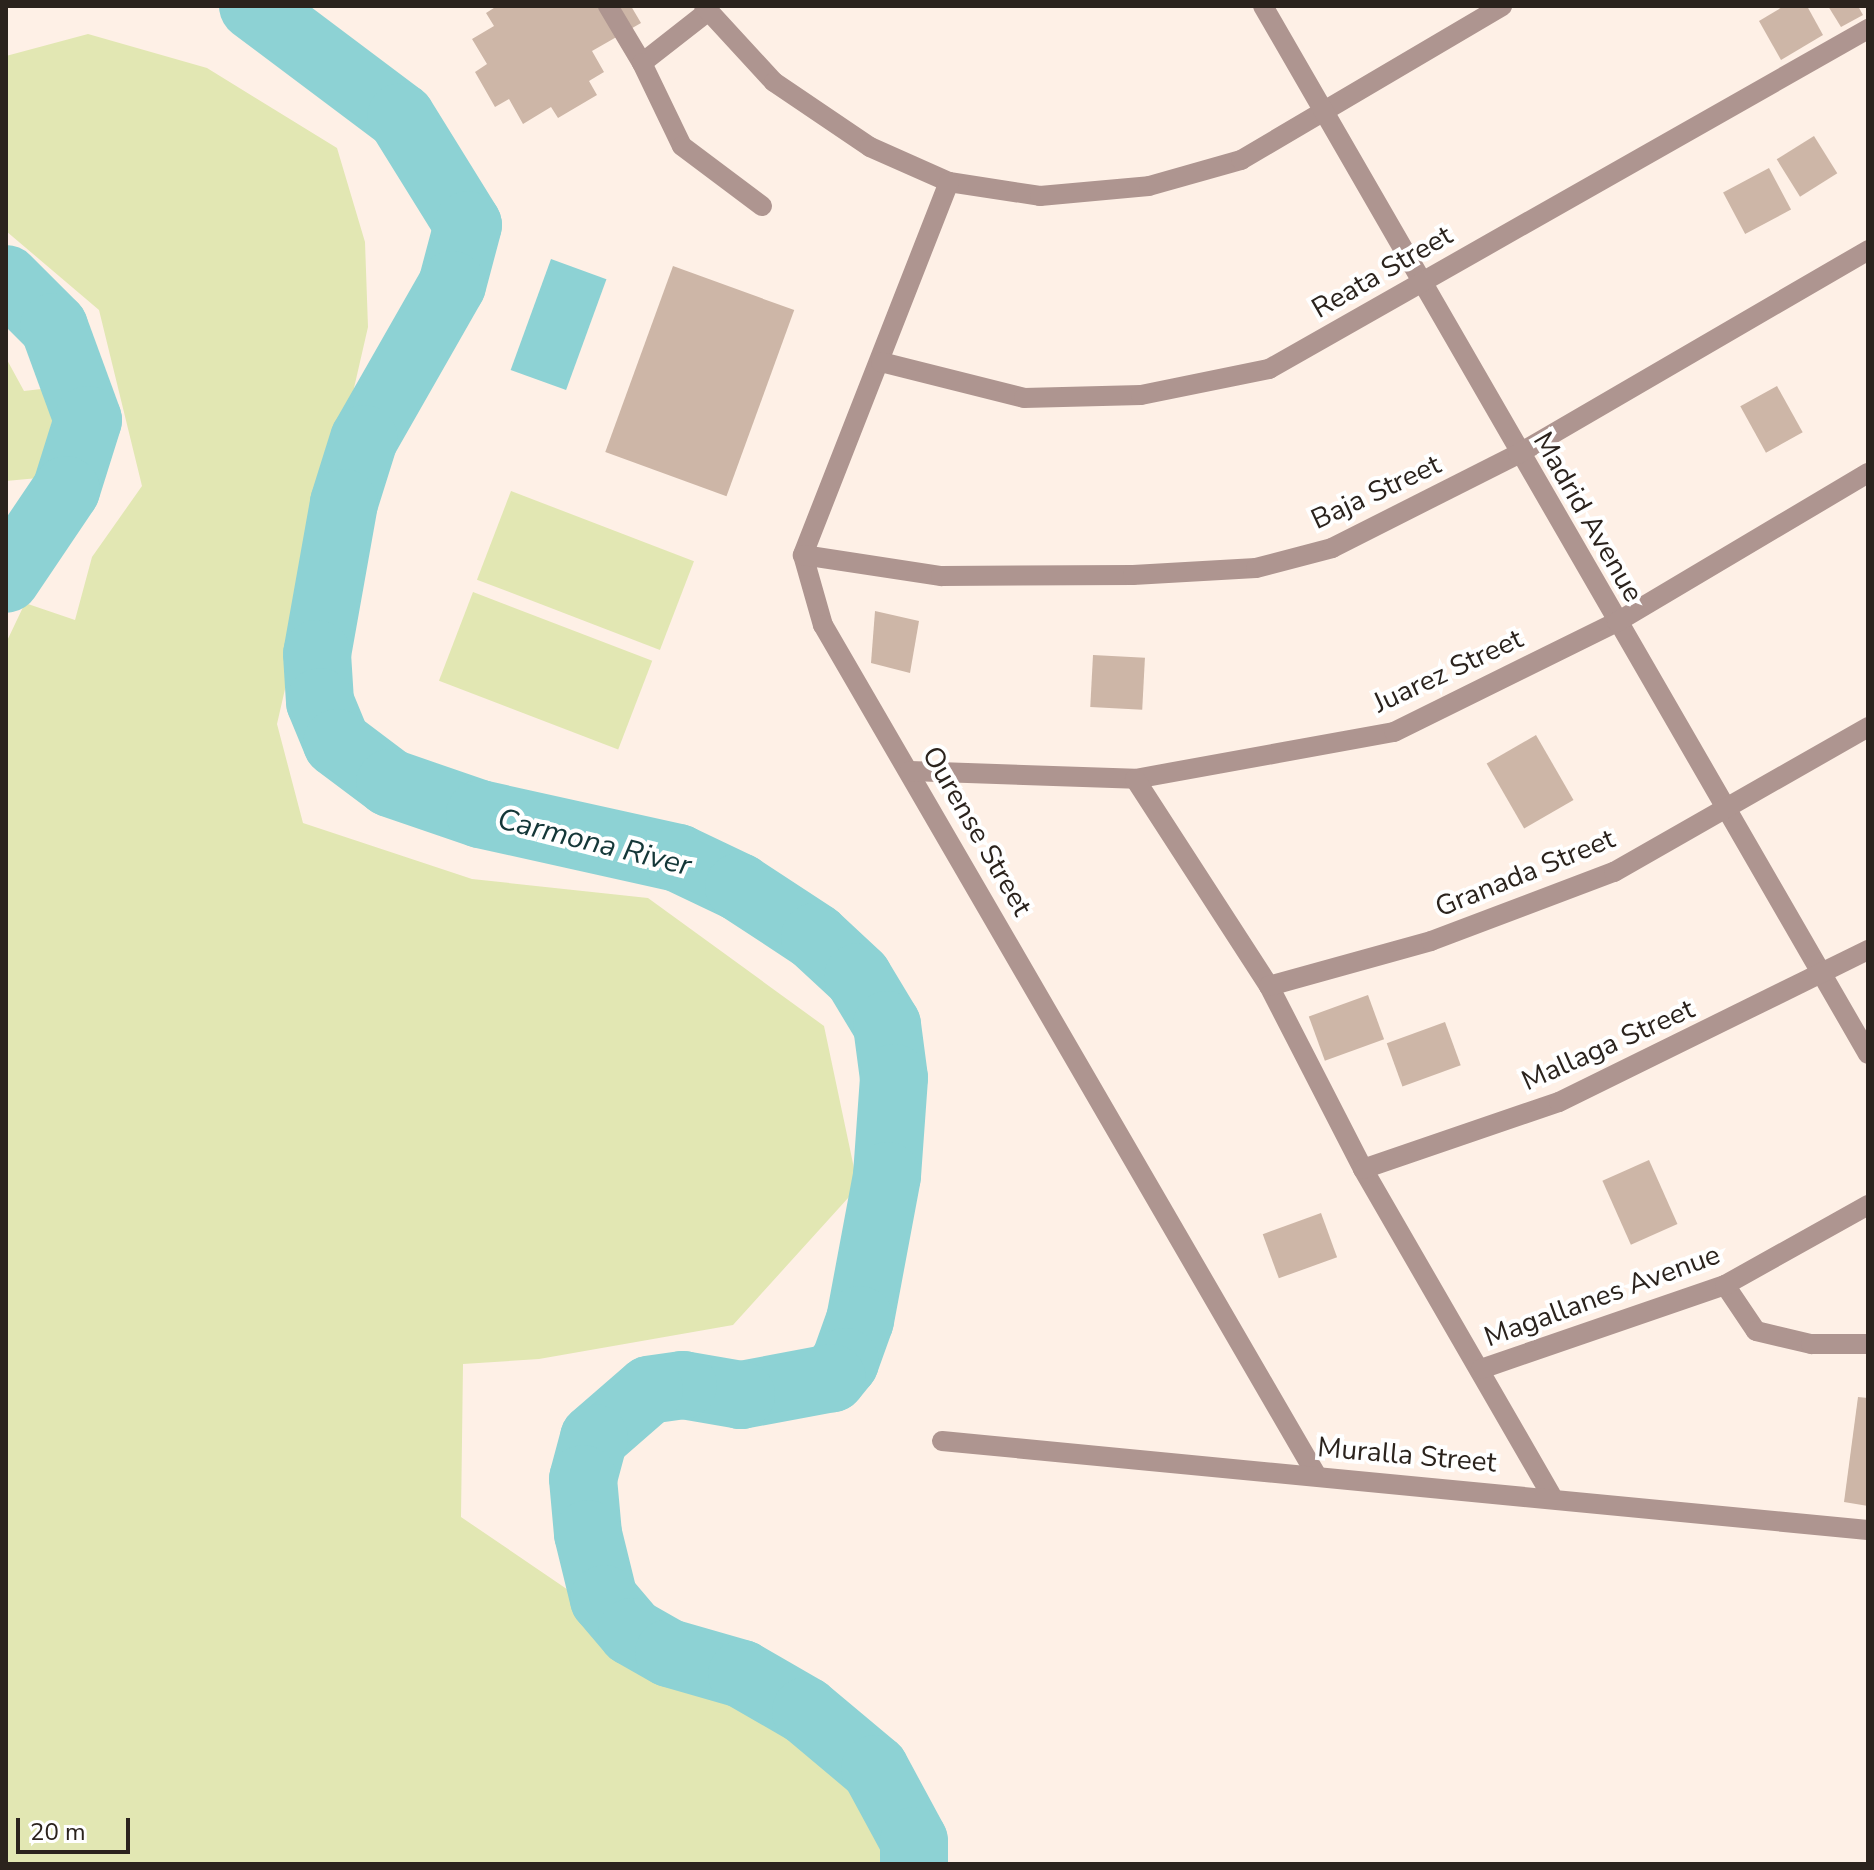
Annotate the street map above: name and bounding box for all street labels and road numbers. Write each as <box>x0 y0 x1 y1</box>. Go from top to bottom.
street label: Reata Street <box>1306 218 1458 326</box>
street label: Madrid Avenue <box>1526 426 1650 608</box>
street label: Baja Street <box>1306 447 1446 537</box>
street label: Juarez Street <box>1368 622 1528 720</box>
street label: Ourense Street <box>915 740 1039 922</box>
street label: Granada Street <box>1430 822 1620 924</box>
street label: Mallaga Street <box>1517 992 1699 1098</box>
street label: Magallanes Avenue <box>1480 1238 1724 1354</box>
street label: Muralla Street <box>1316 1430 1498 1480</box>

